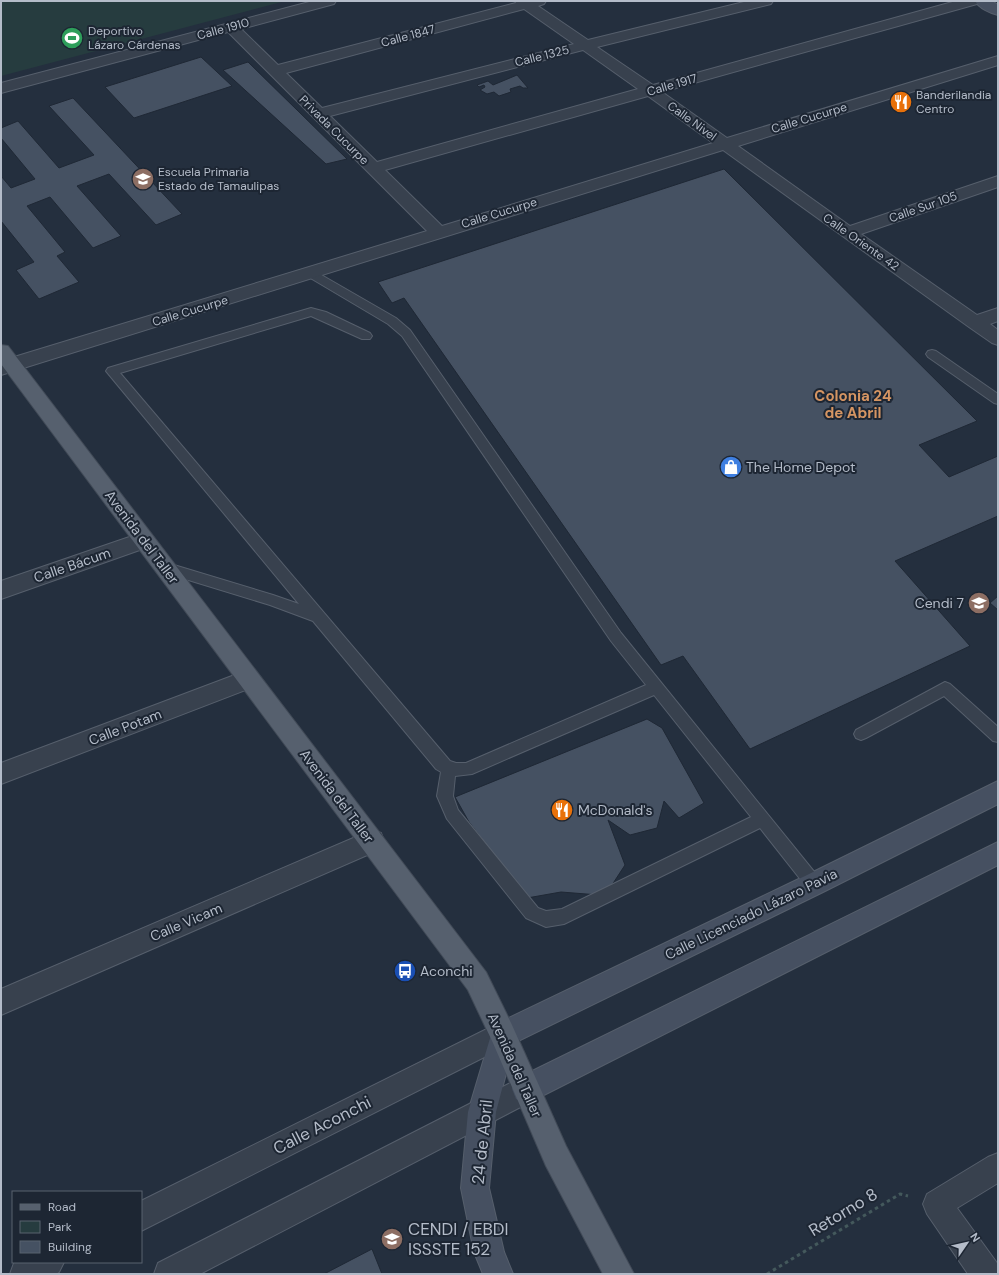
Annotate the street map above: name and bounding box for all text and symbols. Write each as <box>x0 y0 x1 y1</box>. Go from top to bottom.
street label: Calle 1910 <box>195 14 251 44</box>
street label: Calle 1847 <box>379 21 437 51</box>
place label: Deportivo Lázaro Cárdenas <box>88 23 181 53</box>
sports icon: Deportivo Lázaro Cárdenas <box>59 25 85 51</box>
street label: Calle 1325 <box>513 42 571 70</box>
street label: Calle 1917 <box>645 70 699 100</box>
place label: Banderilandia Centro <box>916 87 991 117</box>
restaurant icon: Banderilandia Centro <box>888 89 914 115</box>
street label: Privada Cucurpe <box>296 92 372 168</box>
street label: Calle Nivel <box>664 98 720 144</box>
street label: Calle Cucurpe <box>769 99 849 137</box>
place label: Escuela Primaria Estado de Tamaulipas <box>158 164 279 194</box>
school or university icon: Escuela Primaria Estado de Tamaulipas <box>130 166 156 192</box>
street label: Calle Sur 105 <box>887 188 959 226</box>
street label: Calle Cucurpe <box>459 194 539 232</box>
street label: Calle Oriente 42 <box>820 210 902 274</box>
street label: Calle Cucurpe <box>150 292 230 330</box>
district label: Colonia 24 de Abril <box>814 386 892 423</box>
shop icon: The Home Depot <box>718 454 744 480</box>
place label: The Home Depot <box>746 458 855 476</box>
street label: Avenida del Taller <box>101 487 183 587</box>
street label: Calle Bácum <box>31 543 113 587</box>
school or university icon: Cendi 7 <box>966 590 992 616</box>
place label: Cendi 7 <box>915 594 964 612</box>
street label: Calle Potam <box>86 705 164 749</box>
street label: Avenida del Taller <box>296 746 378 846</box>
restaurant icon: McDonald's <box>549 797 575 823</box>
place label: McDonald's <box>578 801 653 819</box>
street label: Calle Licenciado Lázaro Pavia <box>662 864 840 964</box>
street label: Calle Vicam <box>147 899 225 945</box>
bus stop icon: Aconchi <box>392 958 418 984</box>
place label: Aconchi <box>420 962 473 980</box>
street label: Avenida del Taller <box>484 1010 546 1120</box>
street label: Calle Aconchi <box>269 1091 375 1159</box>
street label: 24 de Abril <box>467 1098 497 1186</box>
street label: Retorno 8 <box>805 1183 881 1241</box>
legend <box>12 1191 142 1263</box>
text: Road <box>48 1199 76 1215</box>
place label: CENDI / EBDI ISSSTE 152 <box>408 1218 508 1260</box>
text: Park <box>48 1219 72 1235</box>
north arrow <box>947 1223 987 1263</box>
school or university icon: CENDI / EBDI ISSSTE 152 <box>379 1226 405 1252</box>
text: N <box>967 1230 983 1245</box>
text: Building <box>48 1239 92 1255</box>

